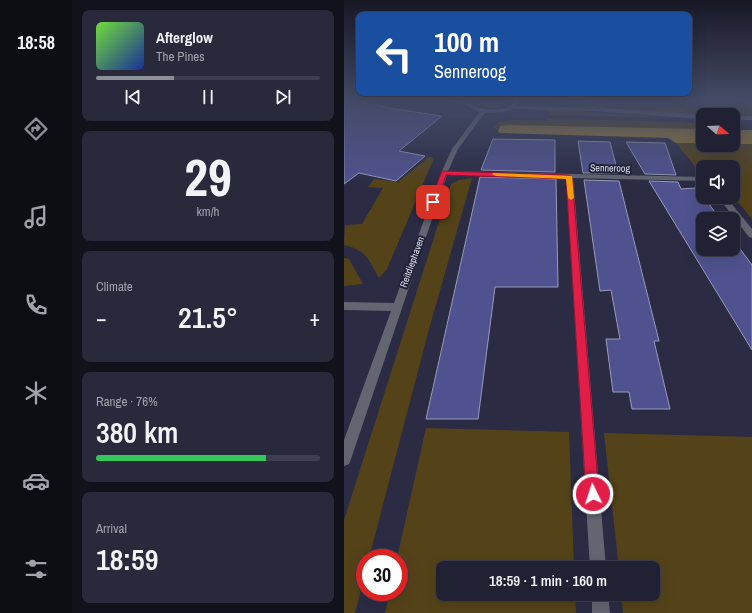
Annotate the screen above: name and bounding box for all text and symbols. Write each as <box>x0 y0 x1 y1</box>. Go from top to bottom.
text: 100 m <box>434 23 499 61</box>
text: Afterglow <box>156 27 213 48</box>
icon: left <box>368 28 420 80</box>
text: 18:58 <box>17 30 55 55</box>
text: The Pines <box>156 48 205 65</box>
text: Senneroog <box>434 59 506 84</box>
icon: previous <box>122 86 144 108</box>
icon: pause <box>197 86 219 108</box>
icon: next <box>272 86 294 108</box>
north arrow <box>696 108 740 152</box>
map controls <box>696 108 740 256</box>
icon: directions <box>22 115 50 143</box>
text: 29 <box>184 142 232 212</box>
button: sound <box>696 160 740 204</box>
street label: Senneroog <box>590 161 631 175</box>
pin <box>416 185 450 219</box>
icon: arrive <box>422 191 444 213</box>
icon: music <box>22 203 50 231</box>
text: km/h <box>196 203 220 220</box>
button: layers <box>696 212 740 256</box>
street label: Reitdiephaven <box>397 235 427 289</box>
text: Climate <box>96 278 133 295</box>
icon: phone <box>22 291 50 319</box>
text: 21.5° <box>178 297 238 337</box>
text: − <box>96 303 107 333</box>
text: + <box>309 303 320 333</box>
icon: climate <box>22 379 50 407</box>
text: Range · 76% <box>96 393 158 410</box>
text: 380 km <box>96 412 178 452</box>
icon: car <box>22 467 50 495</box>
position arrow <box>572 473 614 515</box>
text: Arrival <box>96 520 127 537</box>
text: 18:59 <box>96 539 158 579</box>
speed limit sign: 30 <box>356 549 408 601</box>
icon: filters <box>22 555 50 583</box>
text: 18:59 · 1 min · 160 m <box>489 570 607 591</box>

